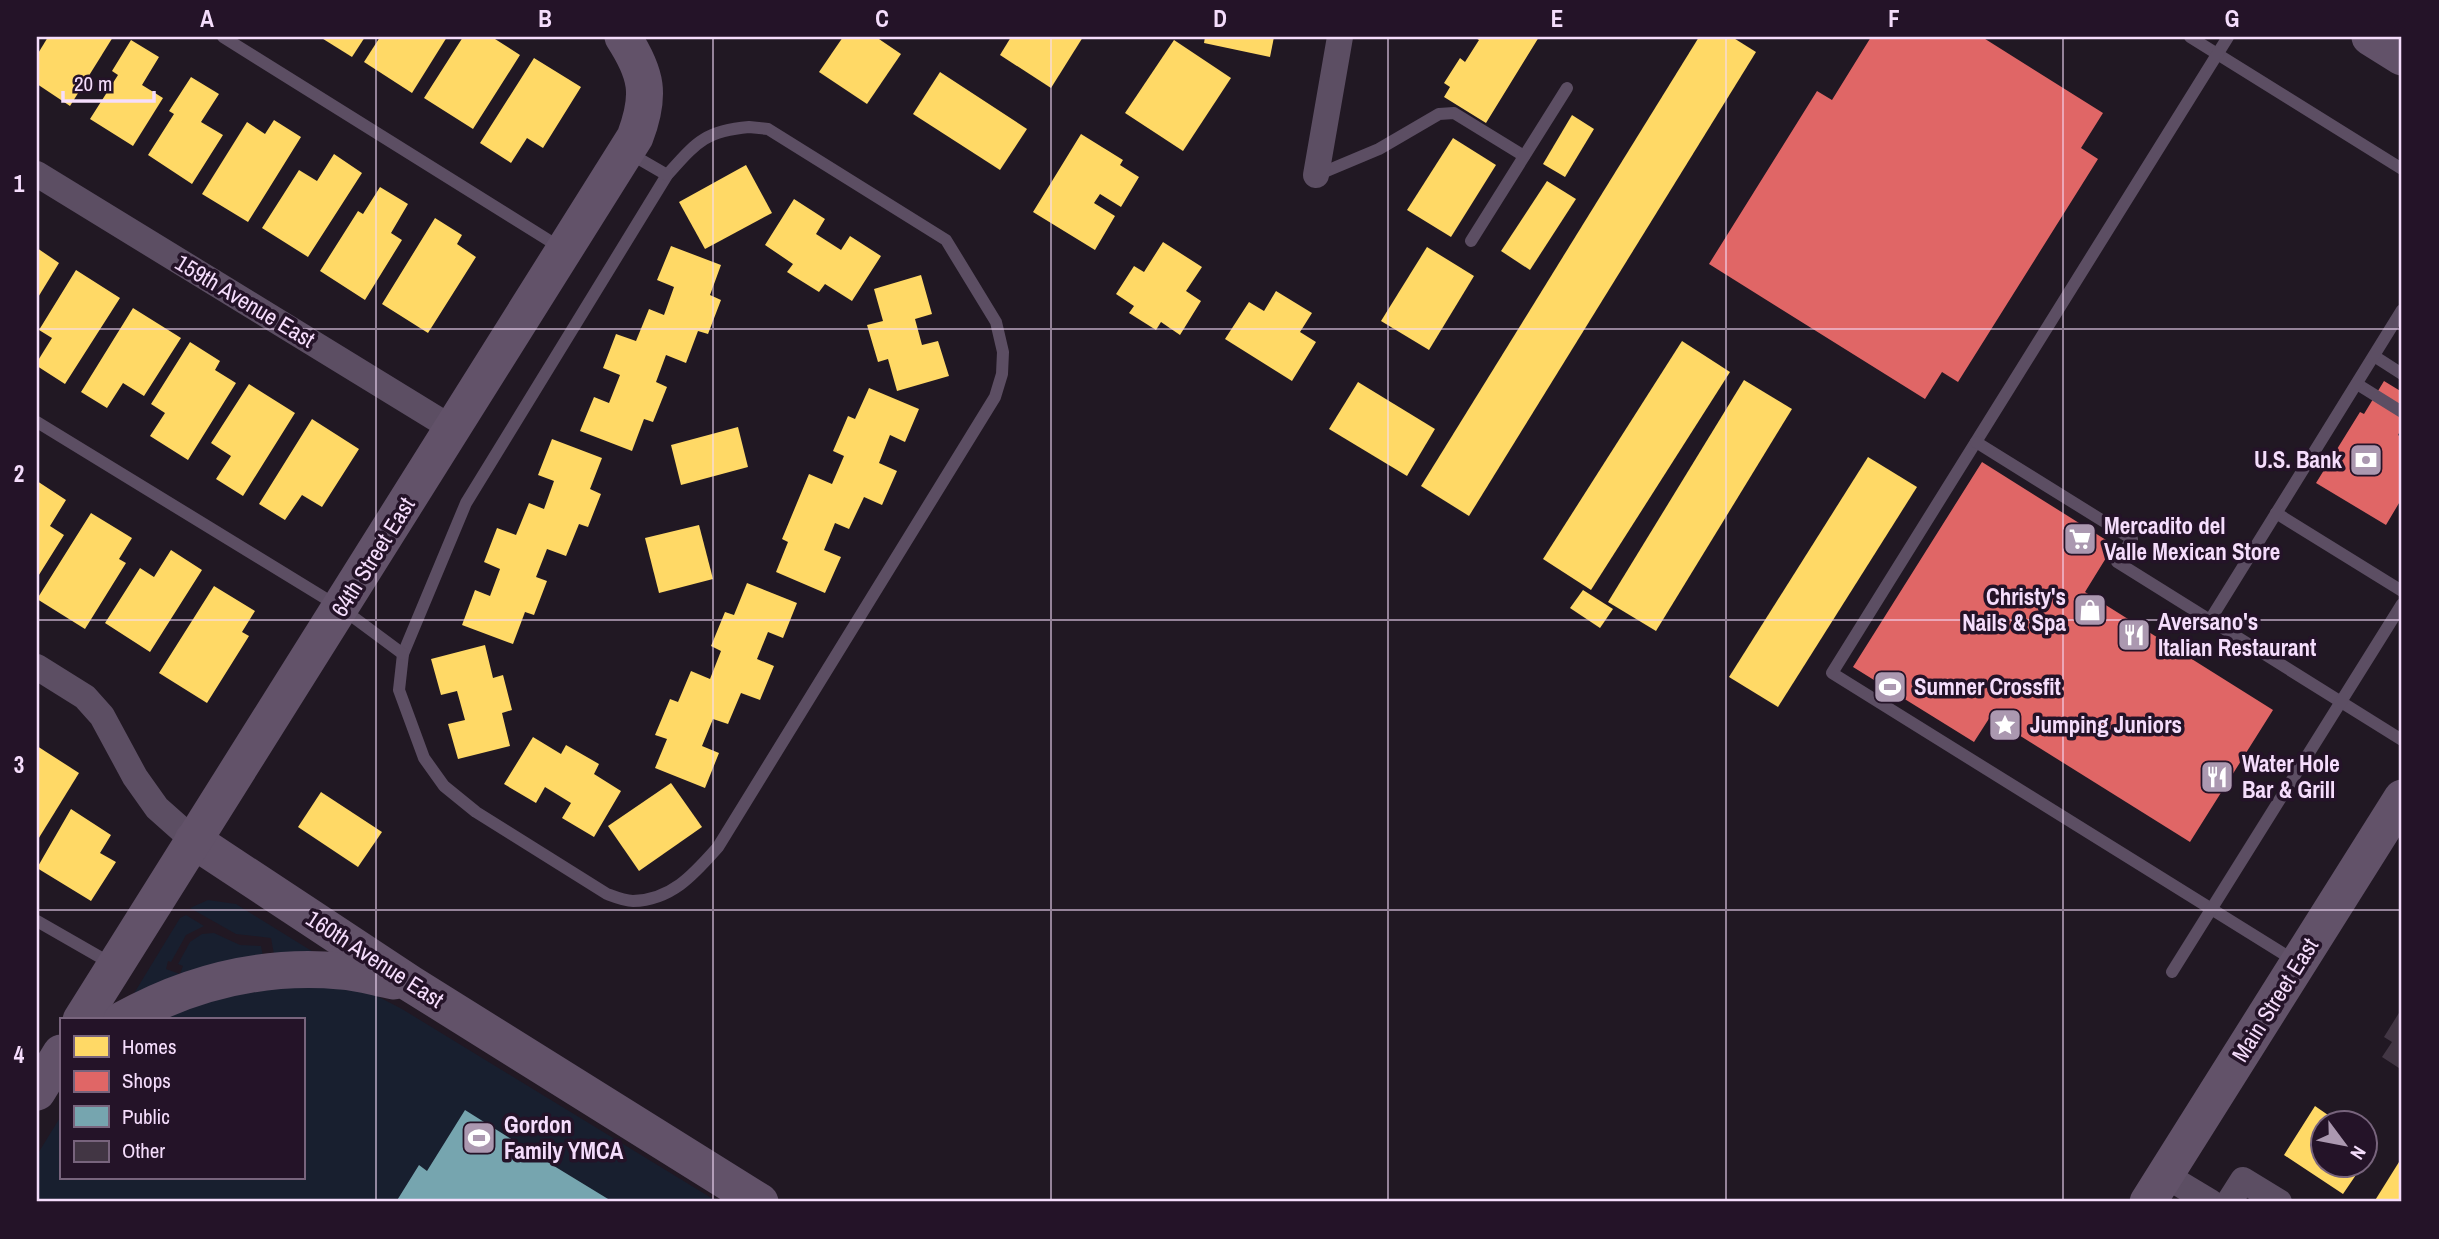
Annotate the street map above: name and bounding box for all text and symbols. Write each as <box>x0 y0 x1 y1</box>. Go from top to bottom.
text: A <box>200 3 214 34</box>
text: B <box>538 3 552 34</box>
text: C <box>875 3 889 34</box>
text: D <box>1213 3 1227 34</box>
text: E <box>1551 3 1563 34</box>
text: F <box>1888 3 1900 34</box>
text: G <box>2225 3 2239 34</box>
scale bar <box>63 60 154 104</box>
text: 20 m <box>74 69 112 98</box>
text: 1 <box>14 168 25 199</box>
street label: 159th Avenue East <box>170 247 321 355</box>
bank icon: U.S. Bank <box>2347 441 2385 479</box>
place label: U.S. Bank <box>2254 444 2343 475</box>
text: 2 <box>14 458 24 489</box>
street label: 64th Street East <box>324 491 422 622</box>
place label: Mercadito del Valle Mexican Store <box>2104 510 2280 567</box>
supermarket icon: Mercadito del Valle Mexican Store <box>2061 520 2099 558</box>
place label: Christy's Nails & Spa <box>1962 581 2067 638</box>
shop icon: Christy's Nails & Spa <box>2071 591 2109 629</box>
place label: Aversano's Italian Restaurant <box>2158 606 2316 663</box>
restaurant icon: Aversano's Italian Restaurant <box>2115 616 2153 654</box>
sports icon: Sumner Crossfit <box>1871 668 1909 706</box>
place label: Sumner Crossfit <box>1914 671 2061 702</box>
place icon: Jumping Juniors <box>1986 706 2024 744</box>
place label: Jumping Juniors <box>2030 709 2182 740</box>
place label: Water Hole Bar & Grill <box>2242 748 2340 805</box>
text: 3 <box>14 749 24 780</box>
restaurant icon: Water Hole Bar & Grill <box>2198 758 2236 796</box>
street label: 160th Avenue East <box>301 903 450 1015</box>
street label: Main Street East <box>2224 932 2325 1068</box>
legend <box>60 1018 304 1180</box>
text: Homes <box>122 1032 177 1061</box>
text: 4 <box>14 1039 25 1070</box>
text: Shops <box>122 1066 171 1095</box>
text: Public <box>122 1102 170 1131</box>
place label: Gordon Family YMCA <box>504 1109 624 1166</box>
north arrow <box>2310 1110 2380 1180</box>
sports icon: Gordon Family YMCA <box>460 1119 498 1157</box>
text: Other <box>122 1136 165 1165</box>
text: N <box>2344 1141 2372 1165</box>

